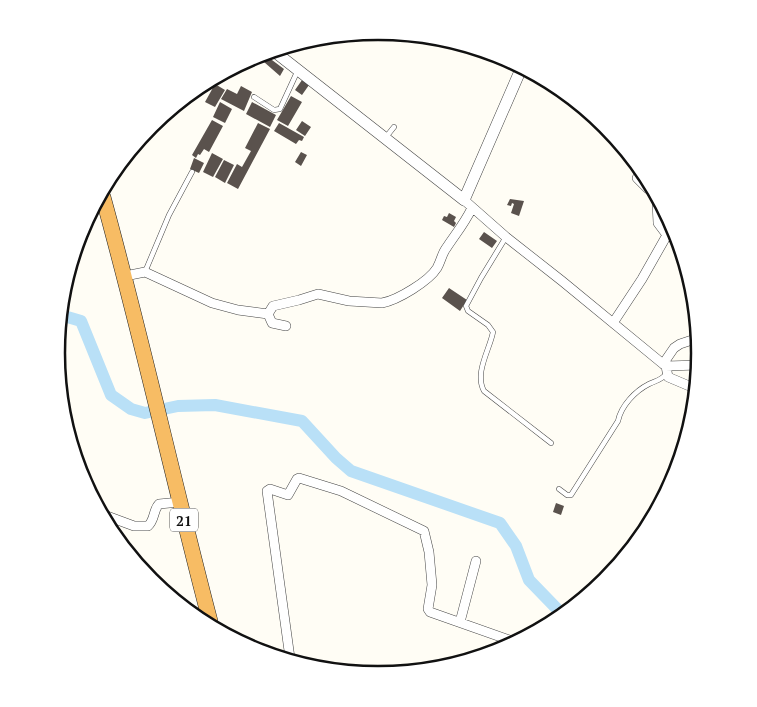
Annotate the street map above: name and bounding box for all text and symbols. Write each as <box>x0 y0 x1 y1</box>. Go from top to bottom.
road number: 21 <box>170 508 198 532</box>

